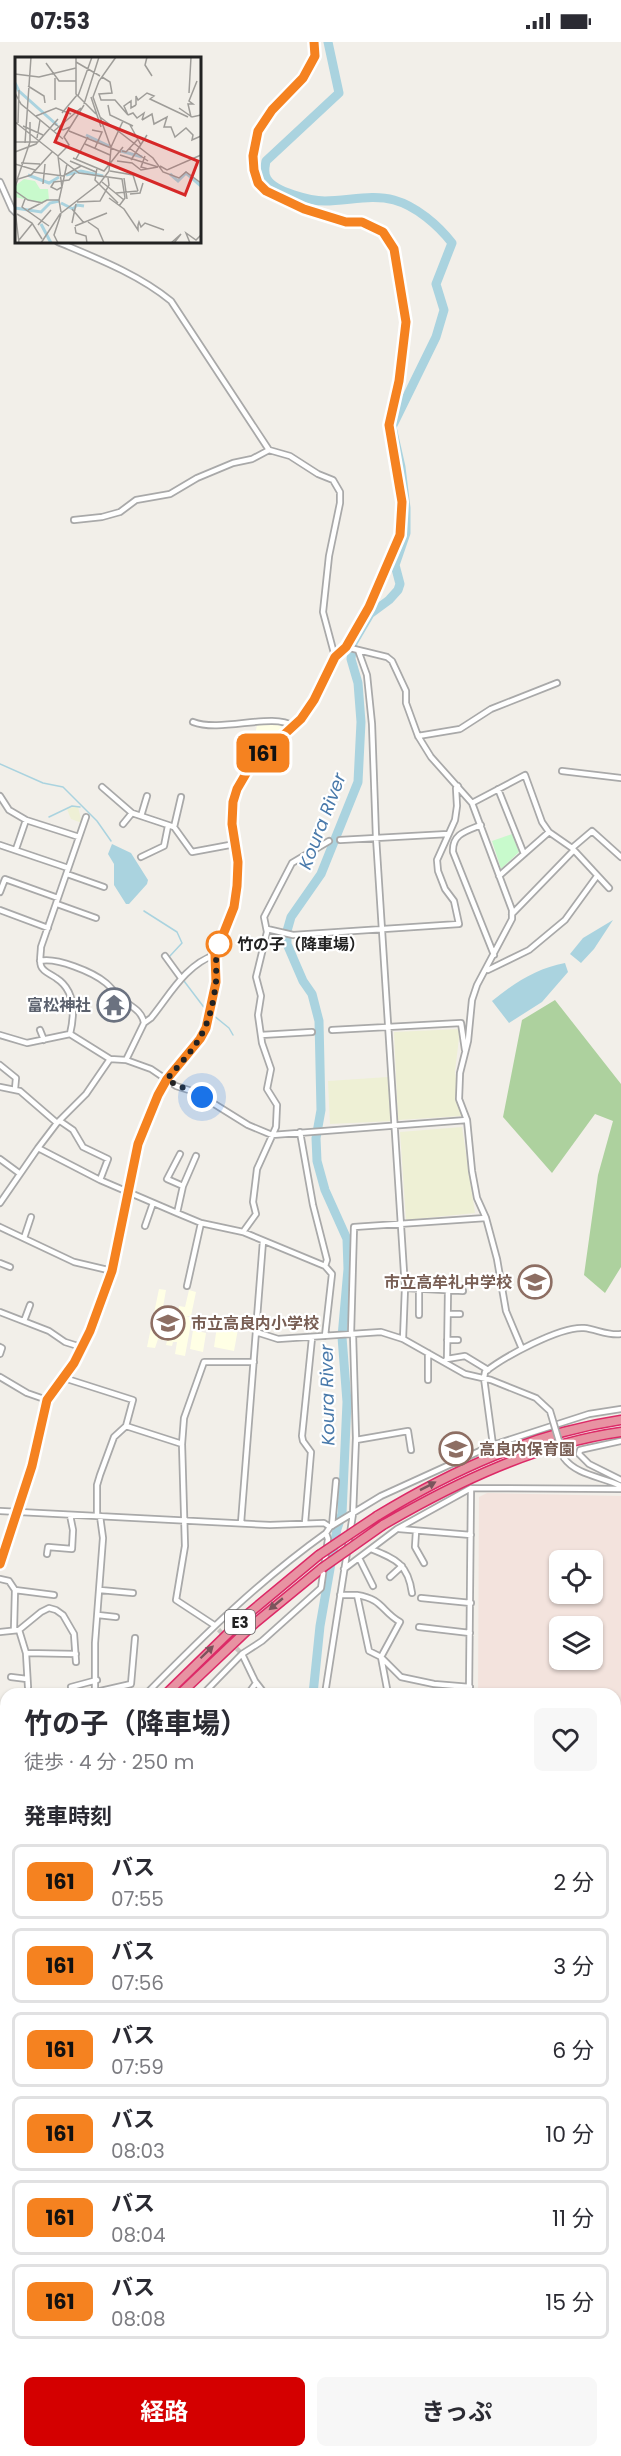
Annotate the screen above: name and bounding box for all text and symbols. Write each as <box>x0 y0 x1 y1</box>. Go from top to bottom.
text: 07:53 <box>30 6 90 37</box>
inset map <box>15 57 201 243</box>
line badge: 161 <box>228 734 298 772</box>
text: 161 <box>248 739 278 768</box>
water label: Koura River <box>292 768 352 873</box>
marker: 竹の子（降車場） <box>206 931 232 957</box>
place label: 竹の子（降車場） <box>237 933 365 956</box>
temple icon: 富松神社 <box>96 987 132 1023</box>
place label: 富松神社 <box>27 994 91 1017</box>
your location <box>187 1082 217 1112</box>
school or university icon: 市立高牟礼中学校 <box>517 1264 553 1300</box>
place label: 市立高牟礼中学校 <box>384 1271 512 1294</box>
school or university icon: 市立高良内小学校 <box>150 1305 186 1341</box>
place label: 市立高良内小学校 <box>191 1312 319 1335</box>
water label: Koura River <box>314 1343 340 1446</box>
school or university icon: 高良内保育園 <box>438 1431 474 1467</box>
place label: 高良内保育園 <box>479 1438 575 1461</box>
one-way arrow <box>419 1482 436 1491</box>
map controls <box>549 1550 603 1670</box>
button: locate <box>549 1550 603 1604</box>
one-way arrow <box>269 1597 284 1610</box>
road number: E3 <box>225 1610 255 1634</box>
button: layers <box>549 1616 603 1670</box>
one-way arrow <box>200 1646 214 1660</box>
text: 竹の子（降車場） <box>24 1704 248 1743</box>
button: heart <box>534 1708 597 1771</box>
text: 徒歩 · 4 分 · 250 m <box>24 1748 194 1776</box>
text: 発車時刻 <box>24 1801 112 1832</box>
text: バス <box>111 1852 155 1883</box>
text: 161 <box>45 1867 75 1896</box>
text: 2 分 <box>553 1867 594 1898</box>
text: 07:55 <box>111 1885 164 1913</box>
text: バス <box>111 1936 155 1967</box>
text: 161 <box>45 1951 75 1980</box>
text: 3 分 <box>553 1951 594 1982</box>
text: 07:56 <box>111 1969 164 1997</box>
text: バス <box>111 2020 155 2051</box>
text: 161 <box>45 2035 75 2064</box>
text: 6 分 <box>552 2035 594 2066</box>
text: 07:59 <box>111 2053 164 2081</box>
text: バス <box>111 2104 155 2135</box>
text: 161 <box>45 2119 75 2148</box>
text: 10 分 <box>545 2119 594 2150</box>
text: 08:03 <box>111 2137 165 2165</box>
text: バス <box>111 2188 155 2219</box>
text: 161 <box>45 2203 75 2232</box>
text: 11 分 <box>552 2203 594 2234</box>
text: 08:04 <box>111 2221 166 2249</box>
text: バス <box>111 2272 155 2303</box>
text: 161 <box>45 2287 75 2316</box>
text: 15 分 <box>545 2287 594 2318</box>
text: 08:08 <box>111 2305 166 2333</box>
button: 経路 <box>24 2377 305 2446</box>
button: きっぷ <box>317 2377 597 2446</box>

